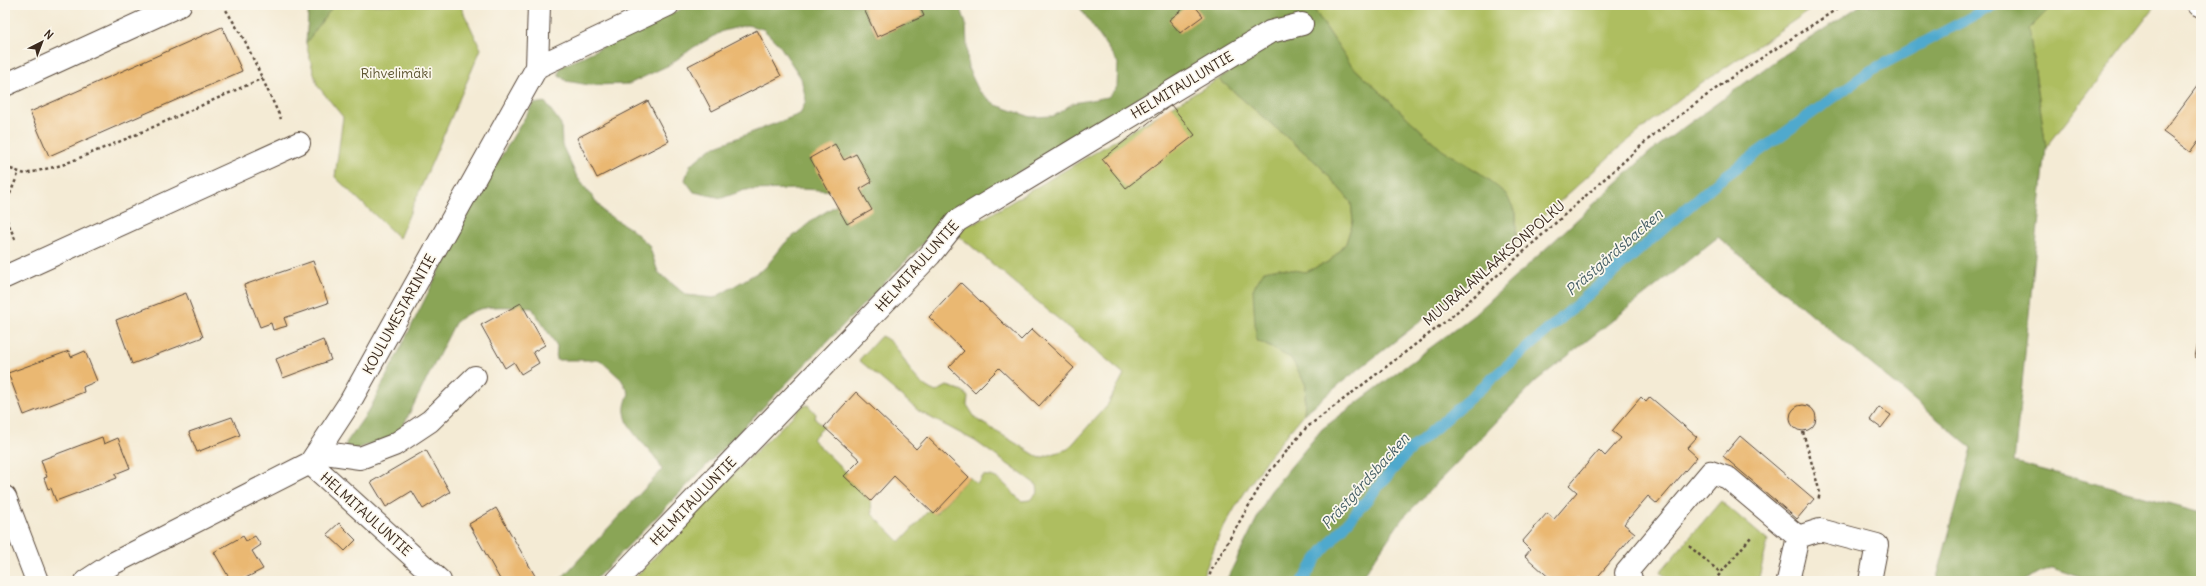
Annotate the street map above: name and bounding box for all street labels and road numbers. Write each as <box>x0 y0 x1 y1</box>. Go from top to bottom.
street label: HELMITAULUNTIE <box>1127 47 1237 123</box>
street label: MUURALANLAAKSONPOLKU <box>1419 196 1569 330</box>
street label: HELMITAULUNTIE <box>871 217 963 315</box>
street label: KOULUMESTARINTIE <box>358 251 440 377</box>
street label: HELMITAULUNTIE <box>646 453 740 549</box>
street label: HELMITAULUNTIE <box>317 468 415 560</box>

